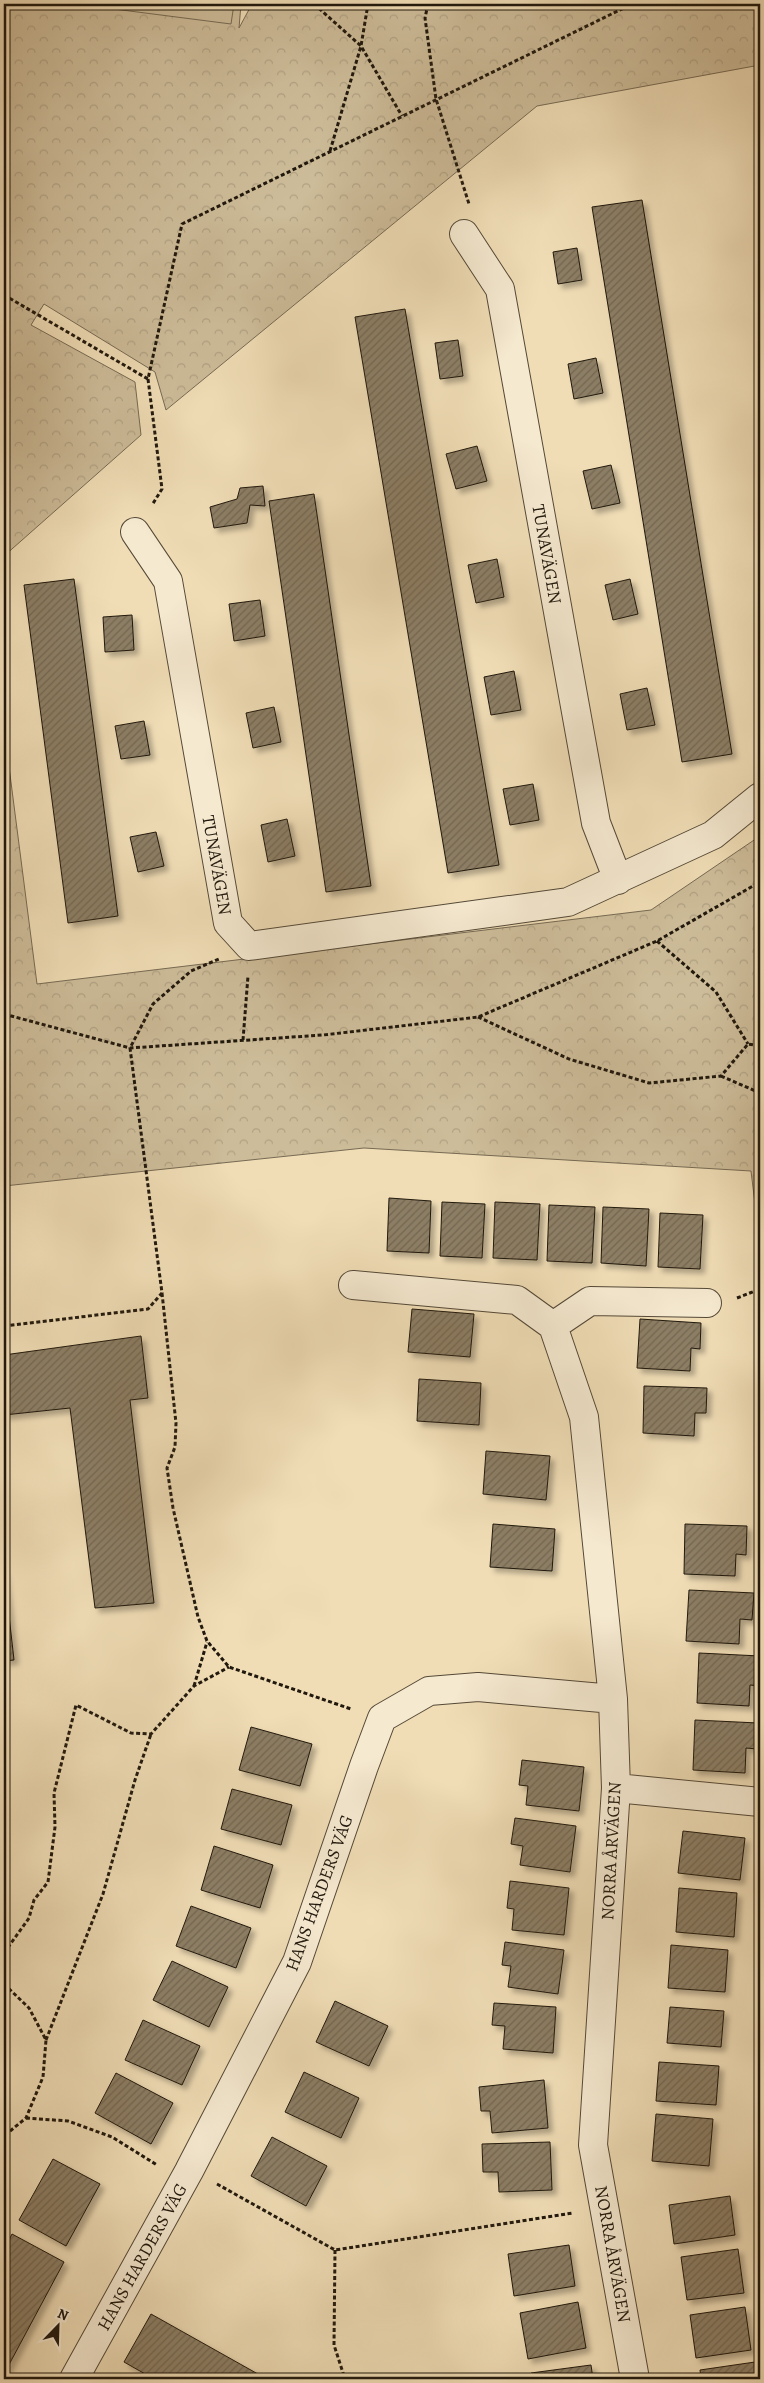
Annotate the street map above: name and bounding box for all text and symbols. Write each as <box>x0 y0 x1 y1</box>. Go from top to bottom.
street label: TUNAVÄGEN <box>526 502 568 606</box>
street label: TUNAVÄGEN <box>196 813 238 917</box>
street label: NORRA ÅRVÄGEN <box>595 1781 627 1921</box>
street label: HANS HARDERS VÄG <box>280 1811 358 1975</box>
street label: HANS HARDERS VÄG <box>92 2179 192 2335</box>
street label: NORRA ÅRVÄGEN <box>589 2184 637 2324</box>
north arrow <box>32 2300 82 2350</box>
text: N <box>54 2304 71 2325</box>

